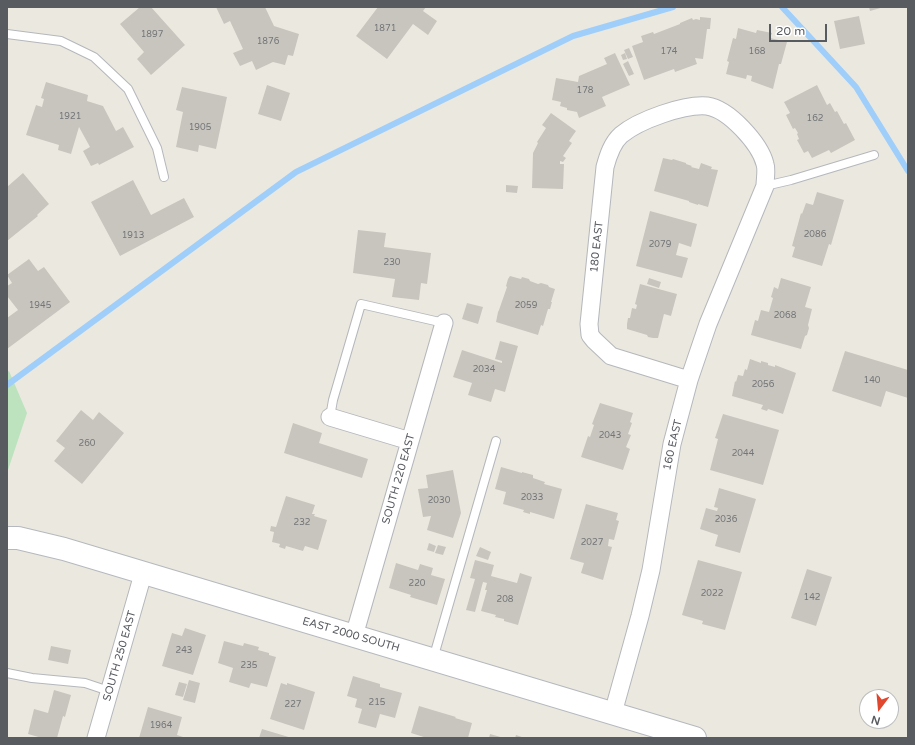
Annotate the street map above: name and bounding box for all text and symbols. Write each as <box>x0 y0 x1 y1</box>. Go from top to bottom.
scale bar <box>771 16 829 42</box>
house number: 1871 <box>374 24 396 34</box>
text: 20 m <box>776 24 805 38</box>
house number: 1897 <box>141 30 163 40</box>
house number: 1876 <box>257 37 279 47</box>
house number: 174 <box>661 47 677 57</box>
house number: 168 <box>749 47 765 57</box>
house number: 178 <box>577 86 593 96</box>
house number: 1921 <box>59 112 81 122</box>
house number: 162 <box>807 114 823 124</box>
house number: 1905 <box>189 123 211 133</box>
street label: 180 EAST <box>588 221 606 273</box>
house number: 2086 <box>804 230 826 240</box>
house number: 1913 <box>122 231 144 241</box>
house number: 2079 <box>649 240 671 250</box>
house number: 230 <box>384 258 400 268</box>
house number: 1945 <box>29 301 51 311</box>
house number: 2059 <box>515 301 537 311</box>
house number: 2068 <box>774 311 796 321</box>
house number: 2034 <box>473 365 495 375</box>
house number: 140 <box>864 376 880 386</box>
house number: 2056 <box>752 380 774 390</box>
street label: 160 EAST <box>661 418 685 472</box>
house number: 2043 <box>599 431 621 441</box>
street label: SOUTH 220 EAST <box>380 432 418 526</box>
house number: 260 <box>79 439 95 449</box>
house number: 2044 <box>732 449 754 459</box>
house number: 2033 <box>521 493 543 503</box>
house number: 2030 <box>428 496 450 506</box>
house number: 2036 <box>715 515 737 525</box>
house number: 232 <box>294 518 310 528</box>
house number: 2027 <box>581 538 603 548</box>
house number: 220 <box>409 579 425 589</box>
house number: 2022 <box>701 589 723 599</box>
house number: 142 <box>804 593 820 603</box>
house number: 208 <box>497 595 513 605</box>
street label: SOUTH 250 EAST <box>101 609 139 703</box>
street label: EAST 2000 SOUTH <box>301 615 401 655</box>
house number: 243 <box>176 646 192 656</box>
house number: 235 <box>241 661 257 671</box>
north arrow <box>859 689 899 729</box>
house number: 215 <box>369 698 385 708</box>
house number: 227 <box>285 700 301 710</box>
text: N <box>870 713 882 728</box>
house number: 1964 <box>150 721 172 731</box>

